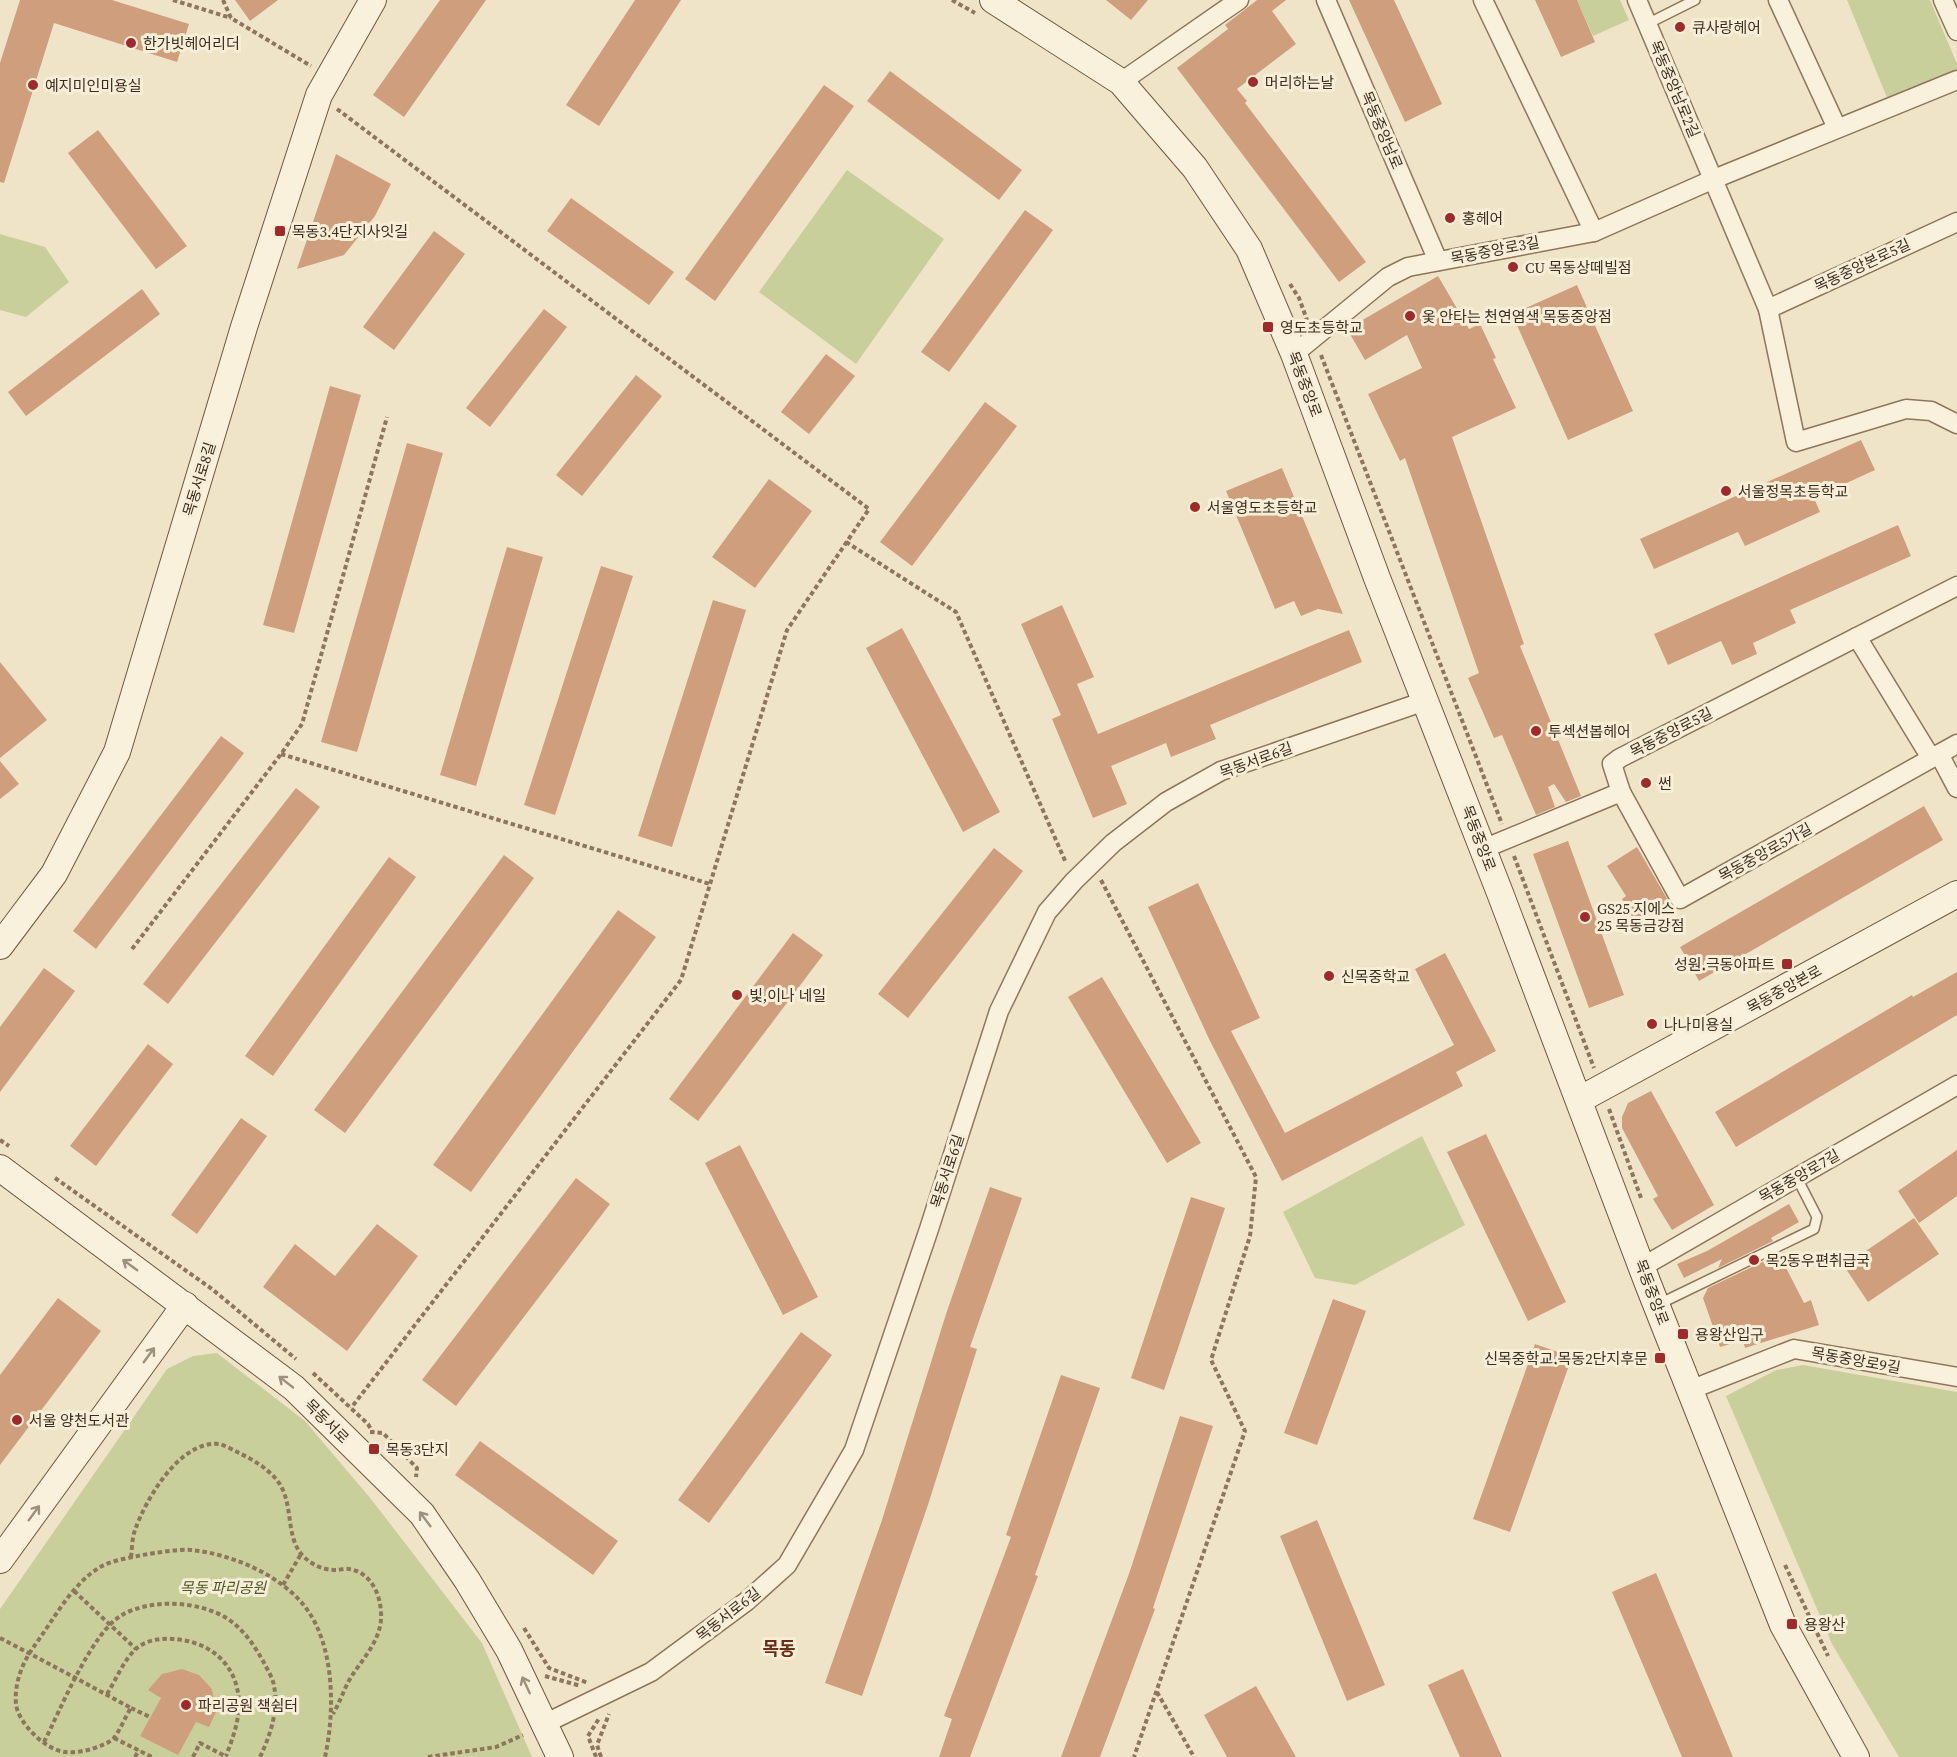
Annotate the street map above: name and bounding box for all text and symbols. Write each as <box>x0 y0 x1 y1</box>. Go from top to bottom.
place label: 큐사랑헤어 <box>1692 17 1761 38</box>
marker: 큐사랑헤어 <box>1673 20 1687 34</box>
place label: 한가빗헤어리더 <box>143 33 240 54</box>
marker: 한가빗헤어리더 <box>124 36 138 50</box>
street label: 목동중앙남로2길 <box>1645 37 1705 141</box>
place label: 머리하는날 <box>1265 72 1334 93</box>
place label: 예지미인미용실 <box>45 75 142 96</box>
marker: 머리하는날 <box>1246 75 1260 89</box>
marker: 예지미인미용실 <box>26 78 40 92</box>
street label: 목동중앙남로 <box>1356 88 1408 172</box>
place label: 홍헤어 <box>1462 208 1503 229</box>
marker: 홍헤어 <box>1443 211 1457 225</box>
place label: 목동3.4단지사잇길 <box>292 221 408 242</box>
marker: 목동3.4단지사잇길 <box>273 224 287 238</box>
street label: 목동중앙로3길 <box>1449 231 1541 269</box>
street label: 목동중앙본로5길 <box>1810 233 1914 297</box>
place label: CU 목동상떼빌점 <box>1525 257 1632 278</box>
marker: CU 목동상떼빌점 <box>1506 260 1520 274</box>
place label: 옻 안타는 천연염색 목동중앙점 <box>1422 306 1612 327</box>
marker: 옻 안타는 천연염색 목동중앙점 <box>1403 309 1417 323</box>
place label: 영도초등학교 <box>1280 317 1363 338</box>
marker: 영도초등학교 <box>1261 320 1275 334</box>
street label: 목동중앙로 <box>1283 348 1327 420</box>
street label: 목동서로8길 <box>178 439 220 519</box>
place label: 서울정목초등학교 <box>1738 481 1848 502</box>
marker: 서울정목초등학교 <box>1719 484 1733 498</box>
place label: 서울영도초등학교 <box>1207 497 1317 518</box>
marker: 서울영도초등학교 <box>1188 500 1202 514</box>
street label: 목동중앙로5길 <box>1626 702 1716 762</box>
place label: 투섹션봅헤어 <box>1548 721 1631 742</box>
marker: 투섹션봅헤어 <box>1529 724 1543 738</box>
street label: 목동서로6길 <box>1216 737 1296 783</box>
place label: 썬 <box>1658 773 1672 794</box>
marker: 썬 <box>1639 776 1653 790</box>
street label: 목동중앙로 <box>1457 802 1501 874</box>
street label: 목동중앙로5가길 <box>1714 818 1816 886</box>
place label: GS25 지에스 25 목동금강점 <box>1597 898 1685 936</box>
marker: GS25 지에스 25 목동금강점 <box>1578 910 1592 924</box>
place label: 성원.극동아파트 <box>1674 954 1775 975</box>
marker: 성원.극동아파트 <box>1780 957 1794 971</box>
street label: 목동중앙본로 <box>1743 960 1825 1018</box>
place label: 신목중학교 <box>1341 966 1410 987</box>
marker: 신목중학교 <box>1322 969 1336 983</box>
place label: 빛,이나 네일 <box>749 985 826 1006</box>
marker: 빛,이나 네일 <box>730 988 744 1002</box>
place label: 나나미용실 <box>1664 1014 1733 1035</box>
marker: 나나미용실 <box>1645 1017 1659 1031</box>
street label: 목동서로6길 <box>925 1131 969 1211</box>
street label: 목동중앙로7길 <box>1755 1144 1843 1208</box>
place label: 목2동우편취급국 <box>1766 1250 1870 1271</box>
marker: 목2동우편취급국 <box>1747 1253 1761 1267</box>
street label: 목동중앙로 <box>1630 1256 1674 1328</box>
one-way arrow <box>123 1258 139 1271</box>
place label: 용왕산입구 <box>1695 1324 1764 1345</box>
marker: 용왕산입구 <box>1676 1327 1690 1341</box>
street label: 목동중앙로9길 <box>1810 1342 1902 1378</box>
one-way arrow <box>142 1347 155 1363</box>
place label: 신목중학교.목동2단지후문 <box>1484 1348 1648 1369</box>
marker: 신목중학교.목동2단지후문 <box>1653 1351 1667 1365</box>
one-way arrow <box>278 1376 294 1389</box>
street label: 목동서로 <box>300 1394 354 1448</box>
place label: 서울 양천도서관 <box>29 1410 129 1431</box>
marker: 서울 양천도서관 <box>10 1413 24 1427</box>
place label: 목동3단지 <box>386 1439 449 1460</box>
marker: 목동3단지 <box>367 1442 381 1456</box>
one-way arrow <box>28 1505 41 1521</box>
one-way arrow <box>418 1511 431 1527</box>
park label: 목동 파리공원 <box>180 1577 267 1598</box>
street label: 목동서로6길 <box>691 1582 765 1646</box>
place label: 용왕산 <box>1804 1614 1846 1635</box>
marker: 용왕산 <box>1785 1617 1799 1631</box>
district label: 목동 <box>762 1636 796 1661</box>
one-way arrow <box>519 1677 531 1695</box>
place label: 파리공원 책쉼터 <box>198 1695 298 1716</box>
marker: 파리공원 책쉼터 <box>179 1698 193 1712</box>

